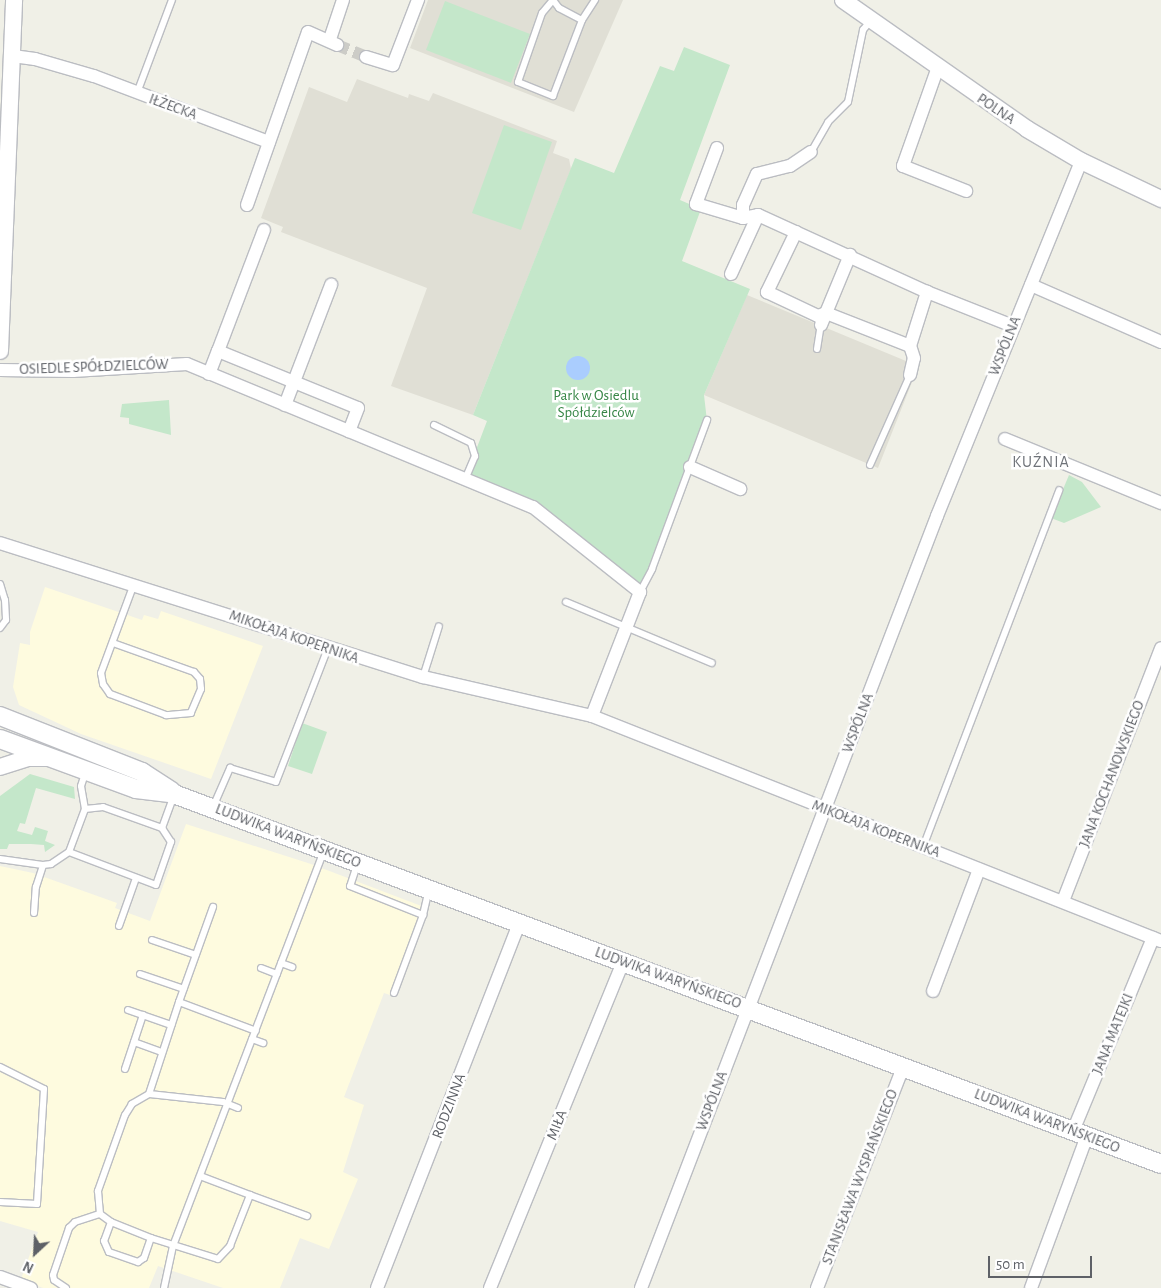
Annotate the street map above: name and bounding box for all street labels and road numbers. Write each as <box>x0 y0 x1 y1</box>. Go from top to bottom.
street label: IŁŻECKA <box>146 90 200 124</box>
street label: POLNA <box>973 90 1019 128</box>
street label: WSPÓLNA <box>985 314 1025 378</box>
street label: OSIEDLE SPÓŁDZIELCÓW <box>19 355 169 379</box>
street label: MIKOŁAJA KOPERNIKA <box>227 606 361 668</box>
street label: WSPÓLNA <box>838 690 878 756</box>
street label: JANA KOCHANOWSKIEGO <box>1076 698 1148 850</box>
street label: MIKOŁAJA KOPERNIKA <box>809 796 943 862</box>
street label: LUDWIKA WARYŃSKIEGO <box>213 800 363 872</box>
street label: LUDWIKA WARYŃSKIEGO <box>592 943 744 1013</box>
street label: JANA MATEJKI <box>1089 991 1137 1077</box>
street label: WSPÓLNA <box>692 1068 732 1134</box>
street label: RODZINNA <box>428 1071 470 1141</box>
street label: LUDWIKA WARYŃSKIEGO <box>972 1085 1122 1157</box>
street label: STANISŁAWA WYSPIAŃSKIEGO <box>818 1087 902 1267</box>
street label: MIŁA <box>543 1107 571 1143</box>

